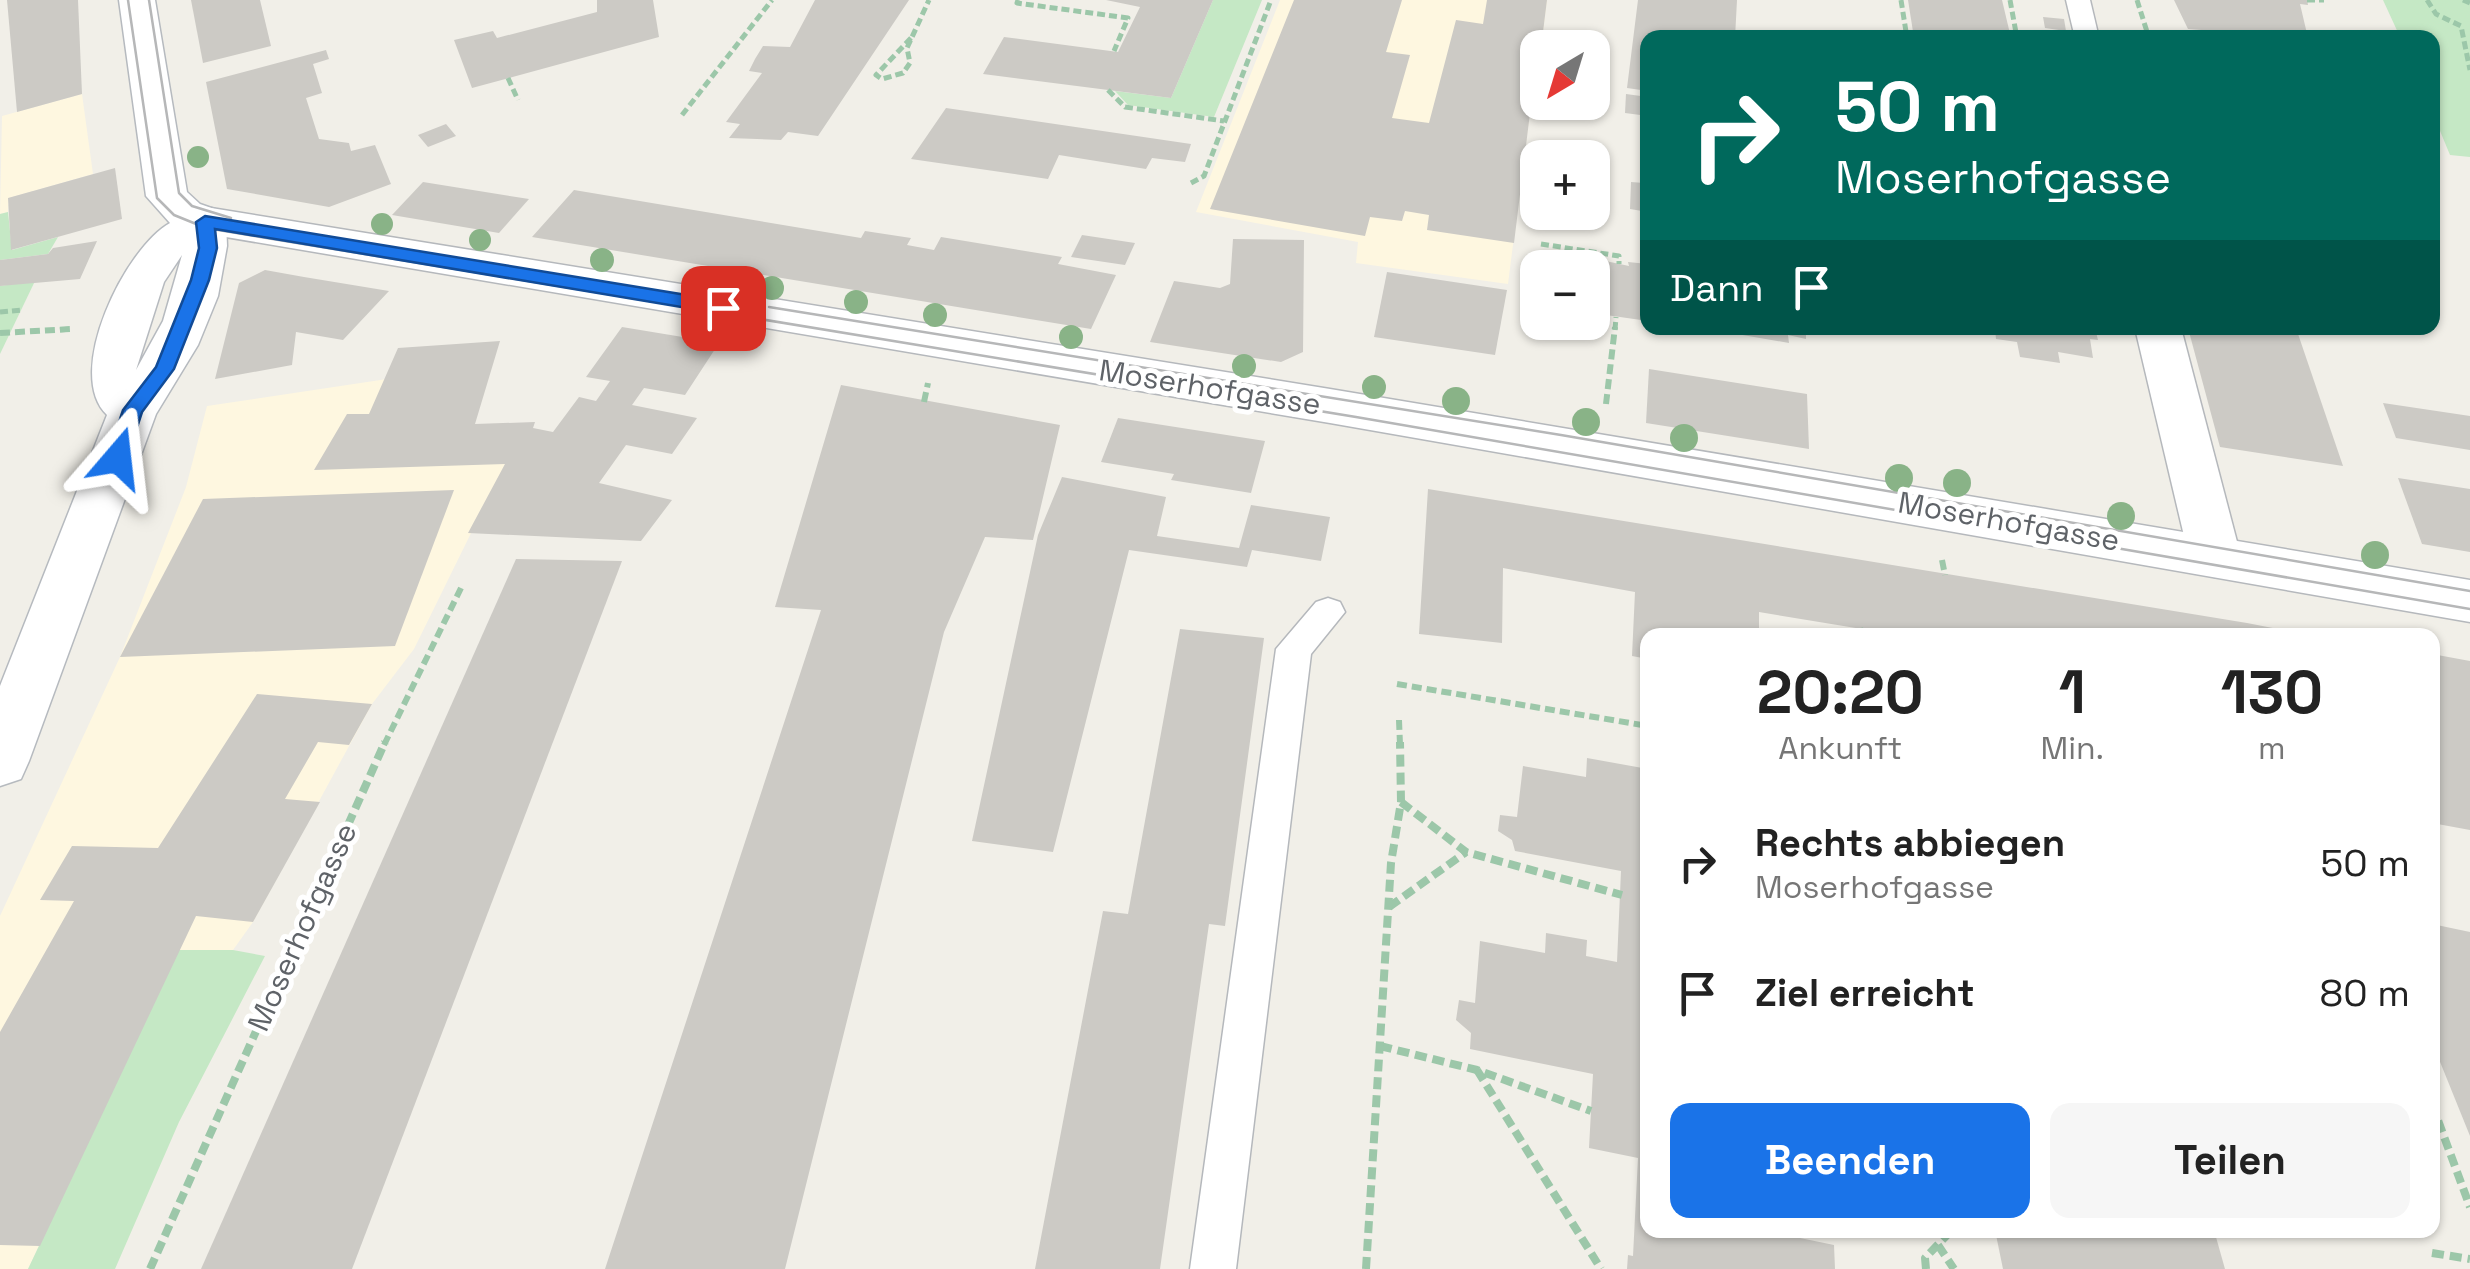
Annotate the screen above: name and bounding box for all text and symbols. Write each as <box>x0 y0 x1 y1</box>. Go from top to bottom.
north arrow <box>1520 30 1610 120</box>
map controls <box>1520 30 1610 340</box>
text: 50 m <box>1835 62 2000 151</box>
icon: right <box>1670 70 1800 200</box>
button: + <box>1520 140 1610 230</box>
text: Moserhofgasse <box>1835 149 2171 206</box>
button: − <box>1520 250 1610 340</box>
icon: arrive <box>1784 260 1839 315</box>
text: Dann <box>1670 264 1764 312</box>
pin <box>681 266 766 351</box>
icon: arrive <box>696 281 751 336</box>
street label: Moserhofgasse <box>1096 350 1324 424</box>
position arrow <box>66 406 170 510</box>
street label: Moserhofgasse <box>1895 482 2123 560</box>
text: 20:20 <box>1757 654 1924 731</box>
text: 1 <box>2059 654 2086 731</box>
text: 130 <box>2221 654 2323 731</box>
text: Ankunft <box>1778 728 1902 768</box>
text: Min. <box>2041 728 2104 768</box>
text: m <box>2258 728 2286 768</box>
street label: Moserhofgasse <box>239 817 365 1037</box>
text: Rechts abbiegen <box>1755 819 2065 867</box>
icon: right <box>1670 836 1725 891</box>
text: 50 m <box>2320 839 2410 887</box>
text: Moserhofgasse <box>1755 867 1994 907</box>
icon: arrive <box>1670 966 1725 1021</box>
text: Ziel erreicht <box>1755 969 1975 1017</box>
text: 80 m <box>2320 969 2410 1017</box>
button: Beenden <box>1670 1103 2030 1218</box>
button: Teilen <box>2050 1103 2410 1218</box>

